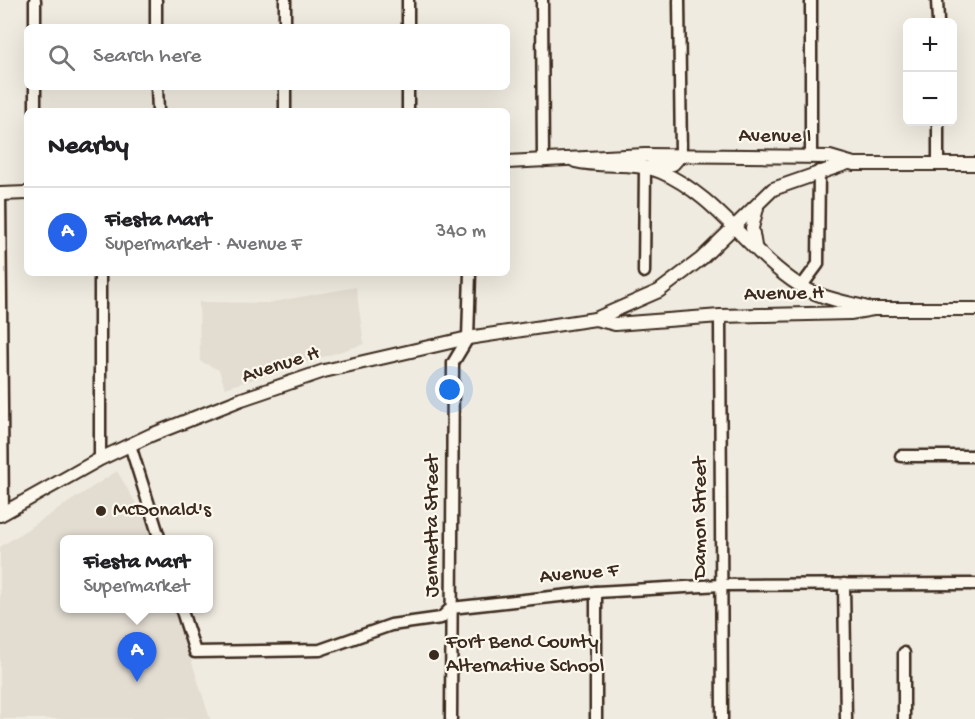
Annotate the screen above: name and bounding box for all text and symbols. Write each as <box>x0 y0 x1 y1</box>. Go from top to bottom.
map controls <box>903 18 957 126</box>
button: + <box>903 18 957 72</box>
search box <box>24 24 510 90</box>
icon: search <box>45 41 78 74</box>
text: Search here <box>93 44 201 70</box>
button: − <box>903 72 957 126</box>
street label: Avenue I <box>738 125 812 150</box>
text: Nearby <box>48 132 129 163</box>
text: Fiesta Mart <box>105 208 211 234</box>
text: A <box>62 221 73 244</box>
text: 340 m <box>436 221 486 244</box>
text: Supermarket · Avenue F <box>105 234 302 257</box>
street label: Avenue H <box>744 282 825 308</box>
street label: Avenue H <box>239 341 324 390</box>
your location <box>435 375 464 404</box>
street label: Jennetta Street <box>421 452 446 597</box>
street label: Damon Street <box>689 455 714 581</box>
place label: McDonald's <box>113 499 212 524</box>
marker: McDonald's <box>94 504 108 518</box>
popup <box>60 535 213 613</box>
text: Fiesta Mart <box>83 550 190 576</box>
street label: Avenue F <box>539 559 621 591</box>
text: Supermarket <box>83 576 189 599</box>
place label: Fort Bend County Alternative School <box>445 631 604 680</box>
pin: A <box>118 632 156 682</box>
marker: Fort Bend County Alternative School <box>427 648 441 662</box>

